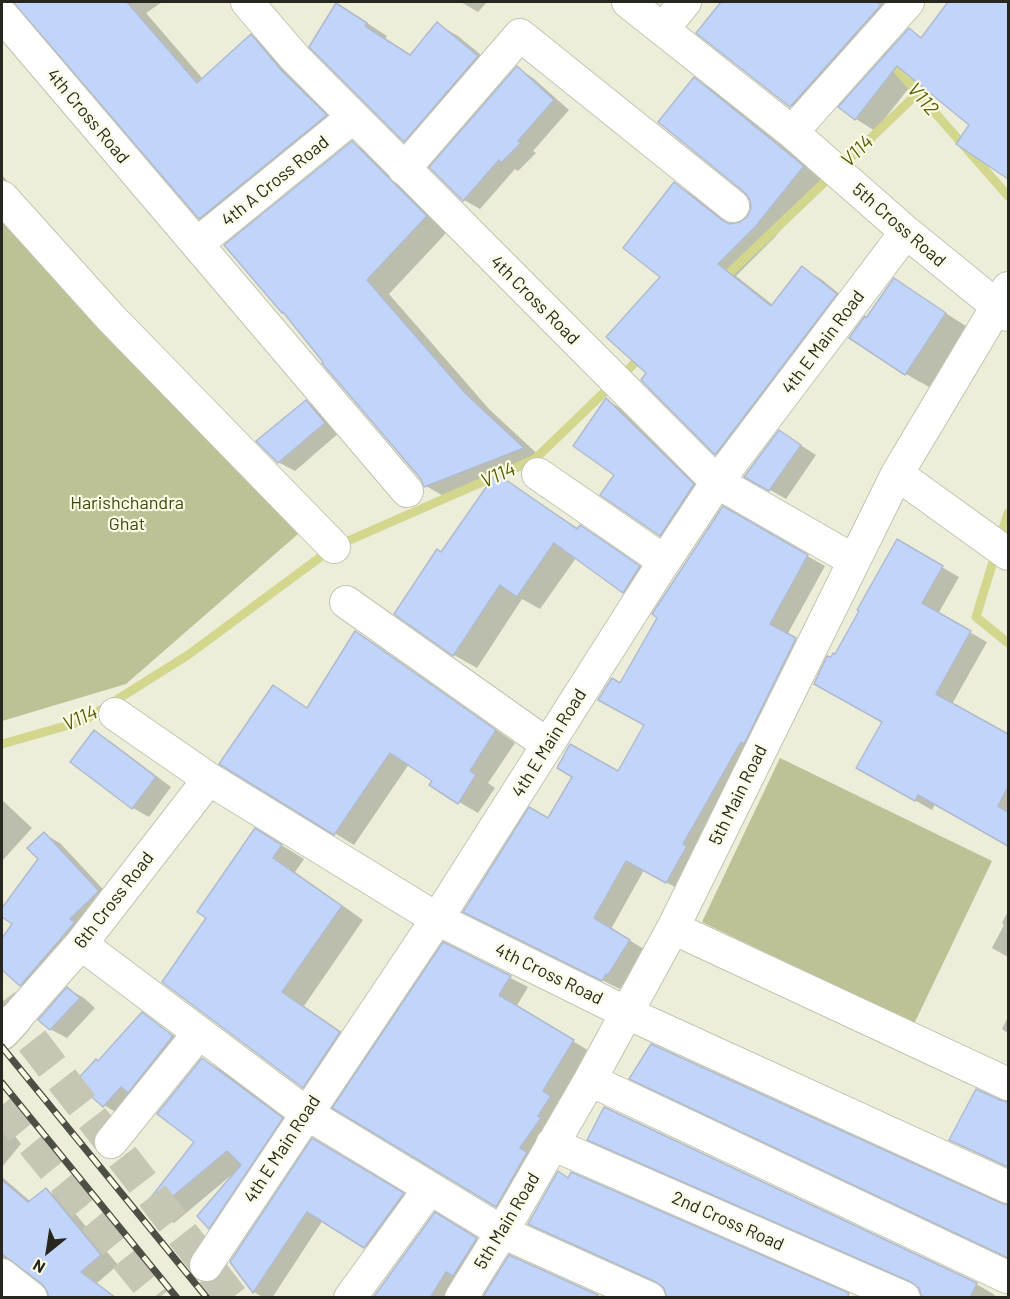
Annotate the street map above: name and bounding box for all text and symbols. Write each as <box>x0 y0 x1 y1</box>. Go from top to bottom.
street label: 4th Cross Road <box>42 64 134 168</box>
water label: V112 <box>902 78 944 120</box>
water label: V114 <box>836 130 878 172</box>
street label: 4th A Cross Road <box>217 131 333 231</box>
street label: 5th Cross Road <box>848 179 950 271</box>
street label: 4th Cross Road <box>486 251 584 349</box>
street label: 4th E Main Road <box>777 286 869 398</box>
water label: V114 <box>477 457 519 493</box>
park label: Harishchandra Ghat <box>70 492 184 534</box>
street label: 4th E Main Road <box>507 685 591 801</box>
water label: V114 <box>59 700 101 736</box>
street label: 5th Main Road <box>704 741 772 849</box>
street label: 6th Cross Road <box>70 847 158 953</box>
street label: 4th Cross Road <box>492 939 606 1009</box>
street label: 4th E Main Road <box>239 1091 325 1207</box>
street label: 5th Main Road <box>470 1169 544 1273</box>
street label: 2nd Cross Road <box>669 1187 787 1255</box>
north arrow <box>18 1221 78 1281</box>
text: N <box>29 1256 48 1278</box>

